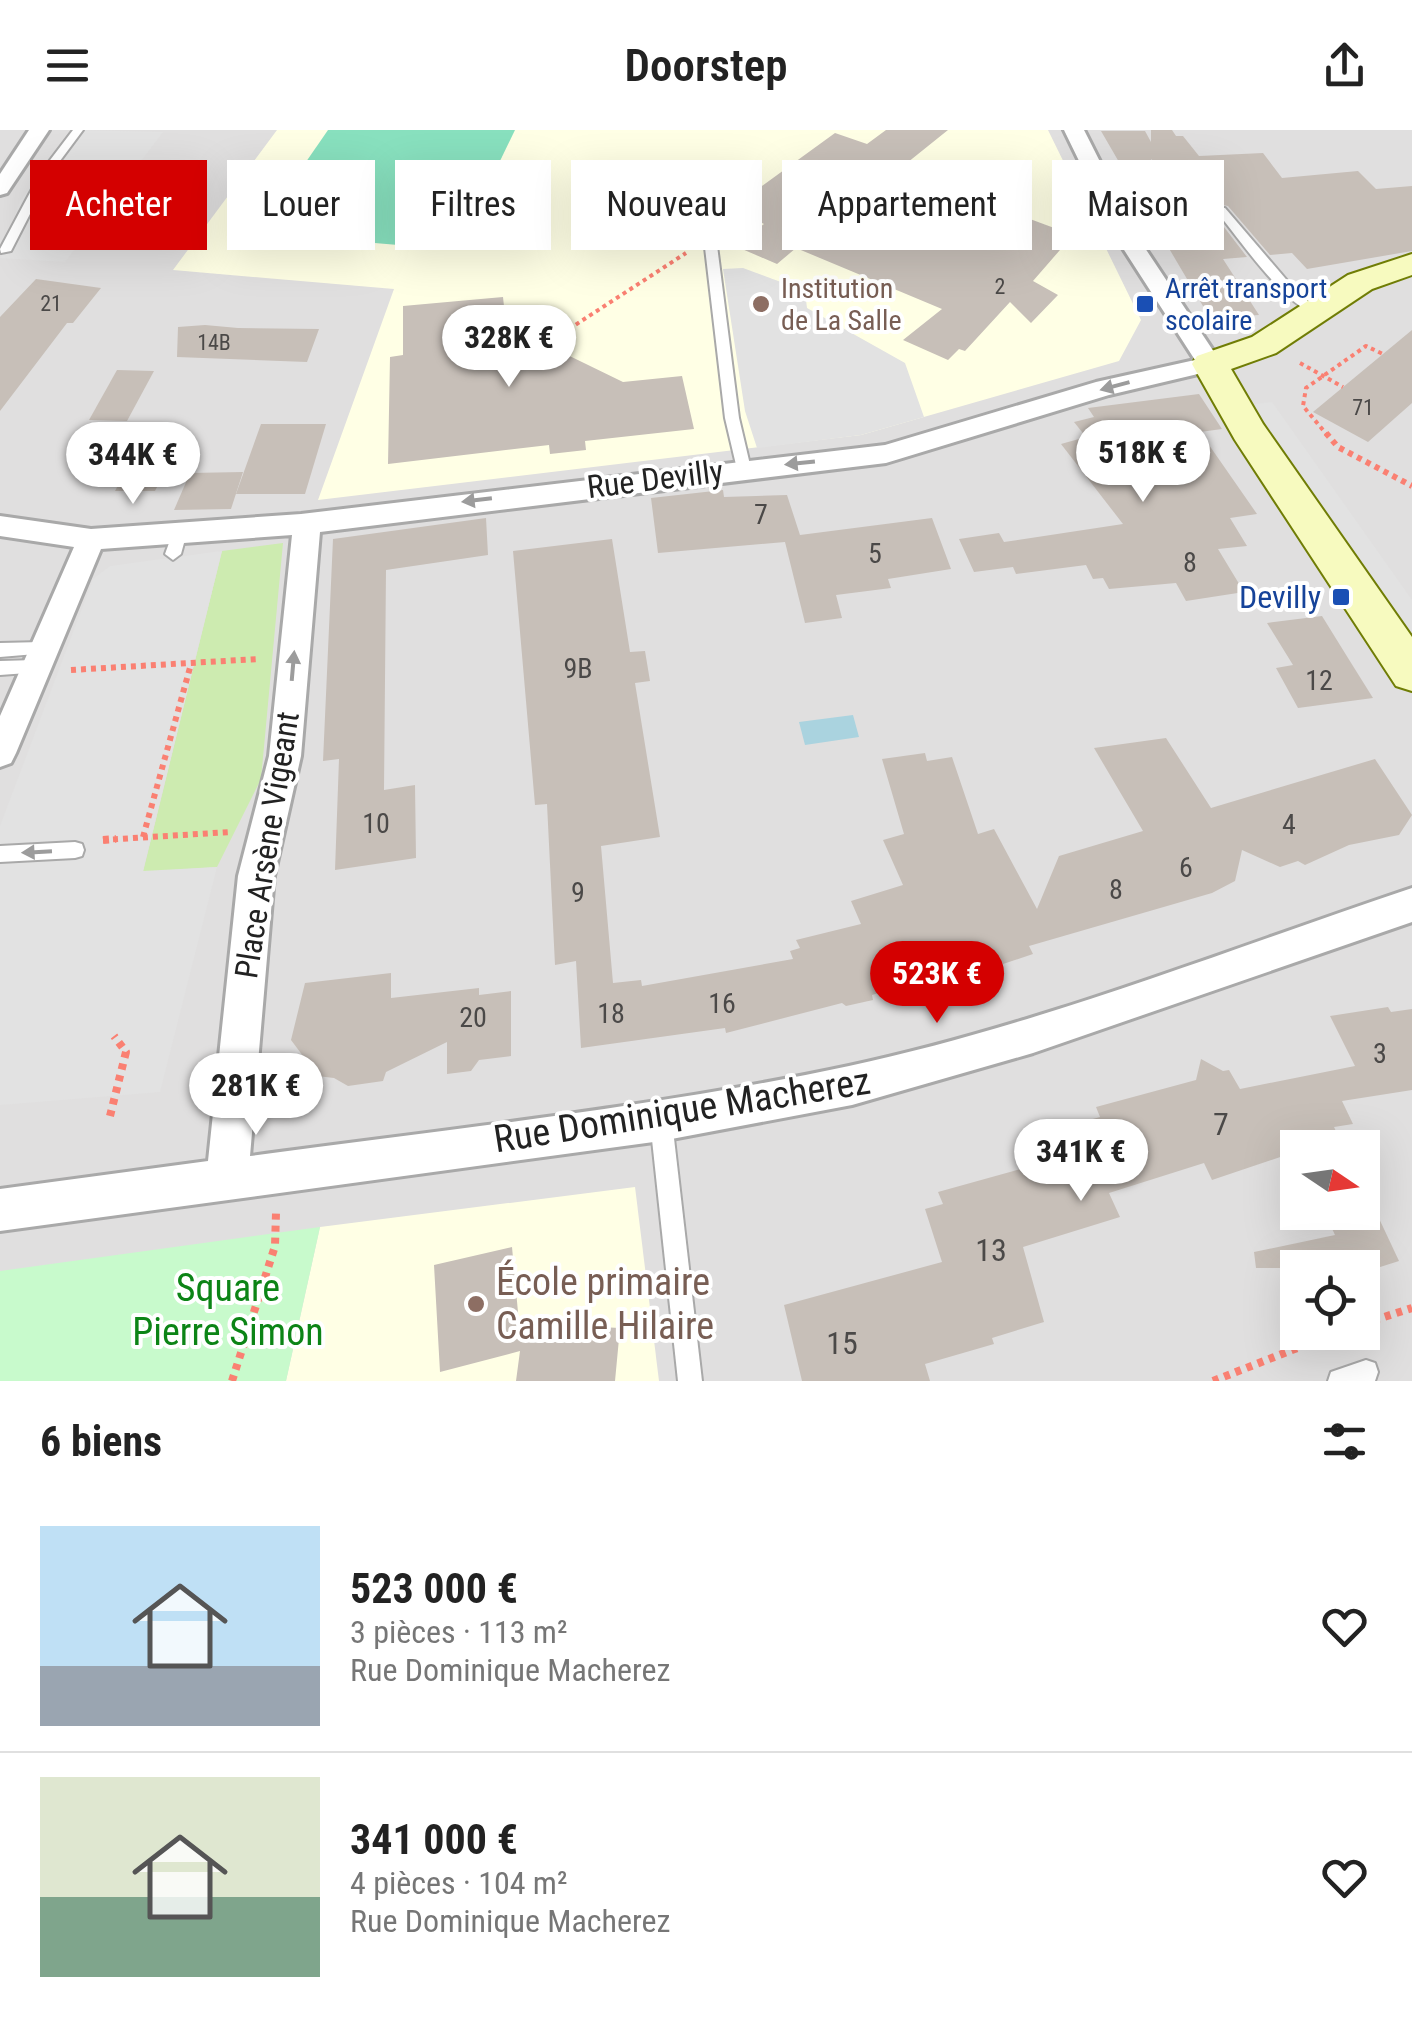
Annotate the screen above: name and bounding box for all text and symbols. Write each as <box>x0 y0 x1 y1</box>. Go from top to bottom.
icon: menu <box>40 38 95 93</box>
icon: share <box>1317 38 1372 93</box>
text: Doorstep <box>625 39 787 92</box>
chip: Acheter <box>30 160 207 250</box>
chip: Louer <box>227 160 375 250</box>
chip: Filtres <box>395 160 551 250</box>
chip: Nouveau <box>571 160 762 250</box>
chip: Appartement <box>782 160 1032 250</box>
chip: Maison <box>1052 160 1224 250</box>
place label: Institution de La Salle <box>781 272 902 337</box>
place label: Arrêt transport scolaire <box>1165 272 1327 337</box>
house number: 2 <box>995 274 1005 299</box>
house number: 21 <box>40 291 62 316</box>
marker: Institution de La Salle <box>750 293 772 315</box>
marker: Arrêt transport scolaire <box>1134 293 1156 315</box>
pin: 328K € <box>428 305 590 390</box>
text: 328K € <box>464 318 554 356</box>
house number: 14B <box>197 330 231 355</box>
one-way arrow <box>1099 378 1130 394</box>
house number: 71 <box>1352 395 1374 420</box>
pin: 518K € <box>1062 420 1224 505</box>
pin: 344K € <box>52 422 214 507</box>
text: 518K € <box>1098 433 1188 471</box>
text: 344K € <box>88 435 178 473</box>
street label: Rue Devilly <box>585 452 725 506</box>
one-way arrow <box>784 455 816 471</box>
one-way arrow <box>461 492 493 508</box>
house number: 7 <box>754 498 768 531</box>
house number: 5 <box>868 537 882 570</box>
house number: 8 <box>1183 546 1197 579</box>
place label: Devilly <box>1239 578 1321 616</box>
marker: Devilly <box>1330 586 1352 608</box>
one-way arrow <box>286 649 302 681</box>
house number: 9B <box>563 652 593 685</box>
house number: 12 <box>1305 664 1333 697</box>
street label: Place Arsène Vigeant <box>227 709 307 981</box>
house number: 10 <box>362 807 390 840</box>
house number: 4 <box>1282 808 1296 841</box>
one-way arrow <box>21 844 53 860</box>
house number: 6 <box>1179 851 1193 884</box>
house number: 8 <box>1109 873 1123 906</box>
house number: 9 <box>571 876 585 909</box>
pin: 523K € <box>856 941 1018 1026</box>
text: 523K € <box>892 954 982 992</box>
house number: 16 <box>708 987 736 1020</box>
house number: 18 <box>597 997 625 1030</box>
house number: 20 <box>459 1001 487 1034</box>
house number: 3 <box>1373 1037 1387 1070</box>
pin: 281K € <box>175 1053 337 1138</box>
street label: Rue Dominique Macherez <box>491 1059 873 1161</box>
text: 281K € <box>211 1066 301 1104</box>
house number: 7 <box>1213 1105 1229 1143</box>
pin: 341K € <box>1000 1119 1162 1204</box>
north arrow <box>1280 1130 1380 1230</box>
map controls <box>1280 1130 1380 1350</box>
text: 341K € <box>1036 1132 1126 1170</box>
house number: 13 <box>975 1231 1007 1269</box>
button: locate <box>1280 1250 1380 1350</box>
place label: École primaire Camille Hilaire <box>496 1259 714 1348</box>
park label: Square Pierre Simon <box>132 1266 324 1354</box>
marker: École primaire Camille Hilaire <box>465 1293 487 1315</box>
house number: 15 <box>826 1324 858 1362</box>
icon: filters <box>1317 1414 1372 1469</box>
text: 6 biens <box>40 1417 162 1466</box>
text: 523 000 € <box>350 1564 518 1613</box>
icon: home <box>120 1566 240 1686</box>
icon: heart <box>1317 1599 1372 1654</box>
text: 3 pièces · 113 m² <box>350 1613 568 1651</box>
text: Rue Dominique Macherez <box>350 1651 670 1689</box>
text: 341 000 € <box>350 1815 518 1864</box>
icon: home <box>120 1817 240 1937</box>
icon: heart <box>1317 1850 1372 1905</box>
text: 4 pièces · 104 m² <box>350 1864 568 1902</box>
text: Rue Dominique Macherez <box>350 1902 670 1940</box>

